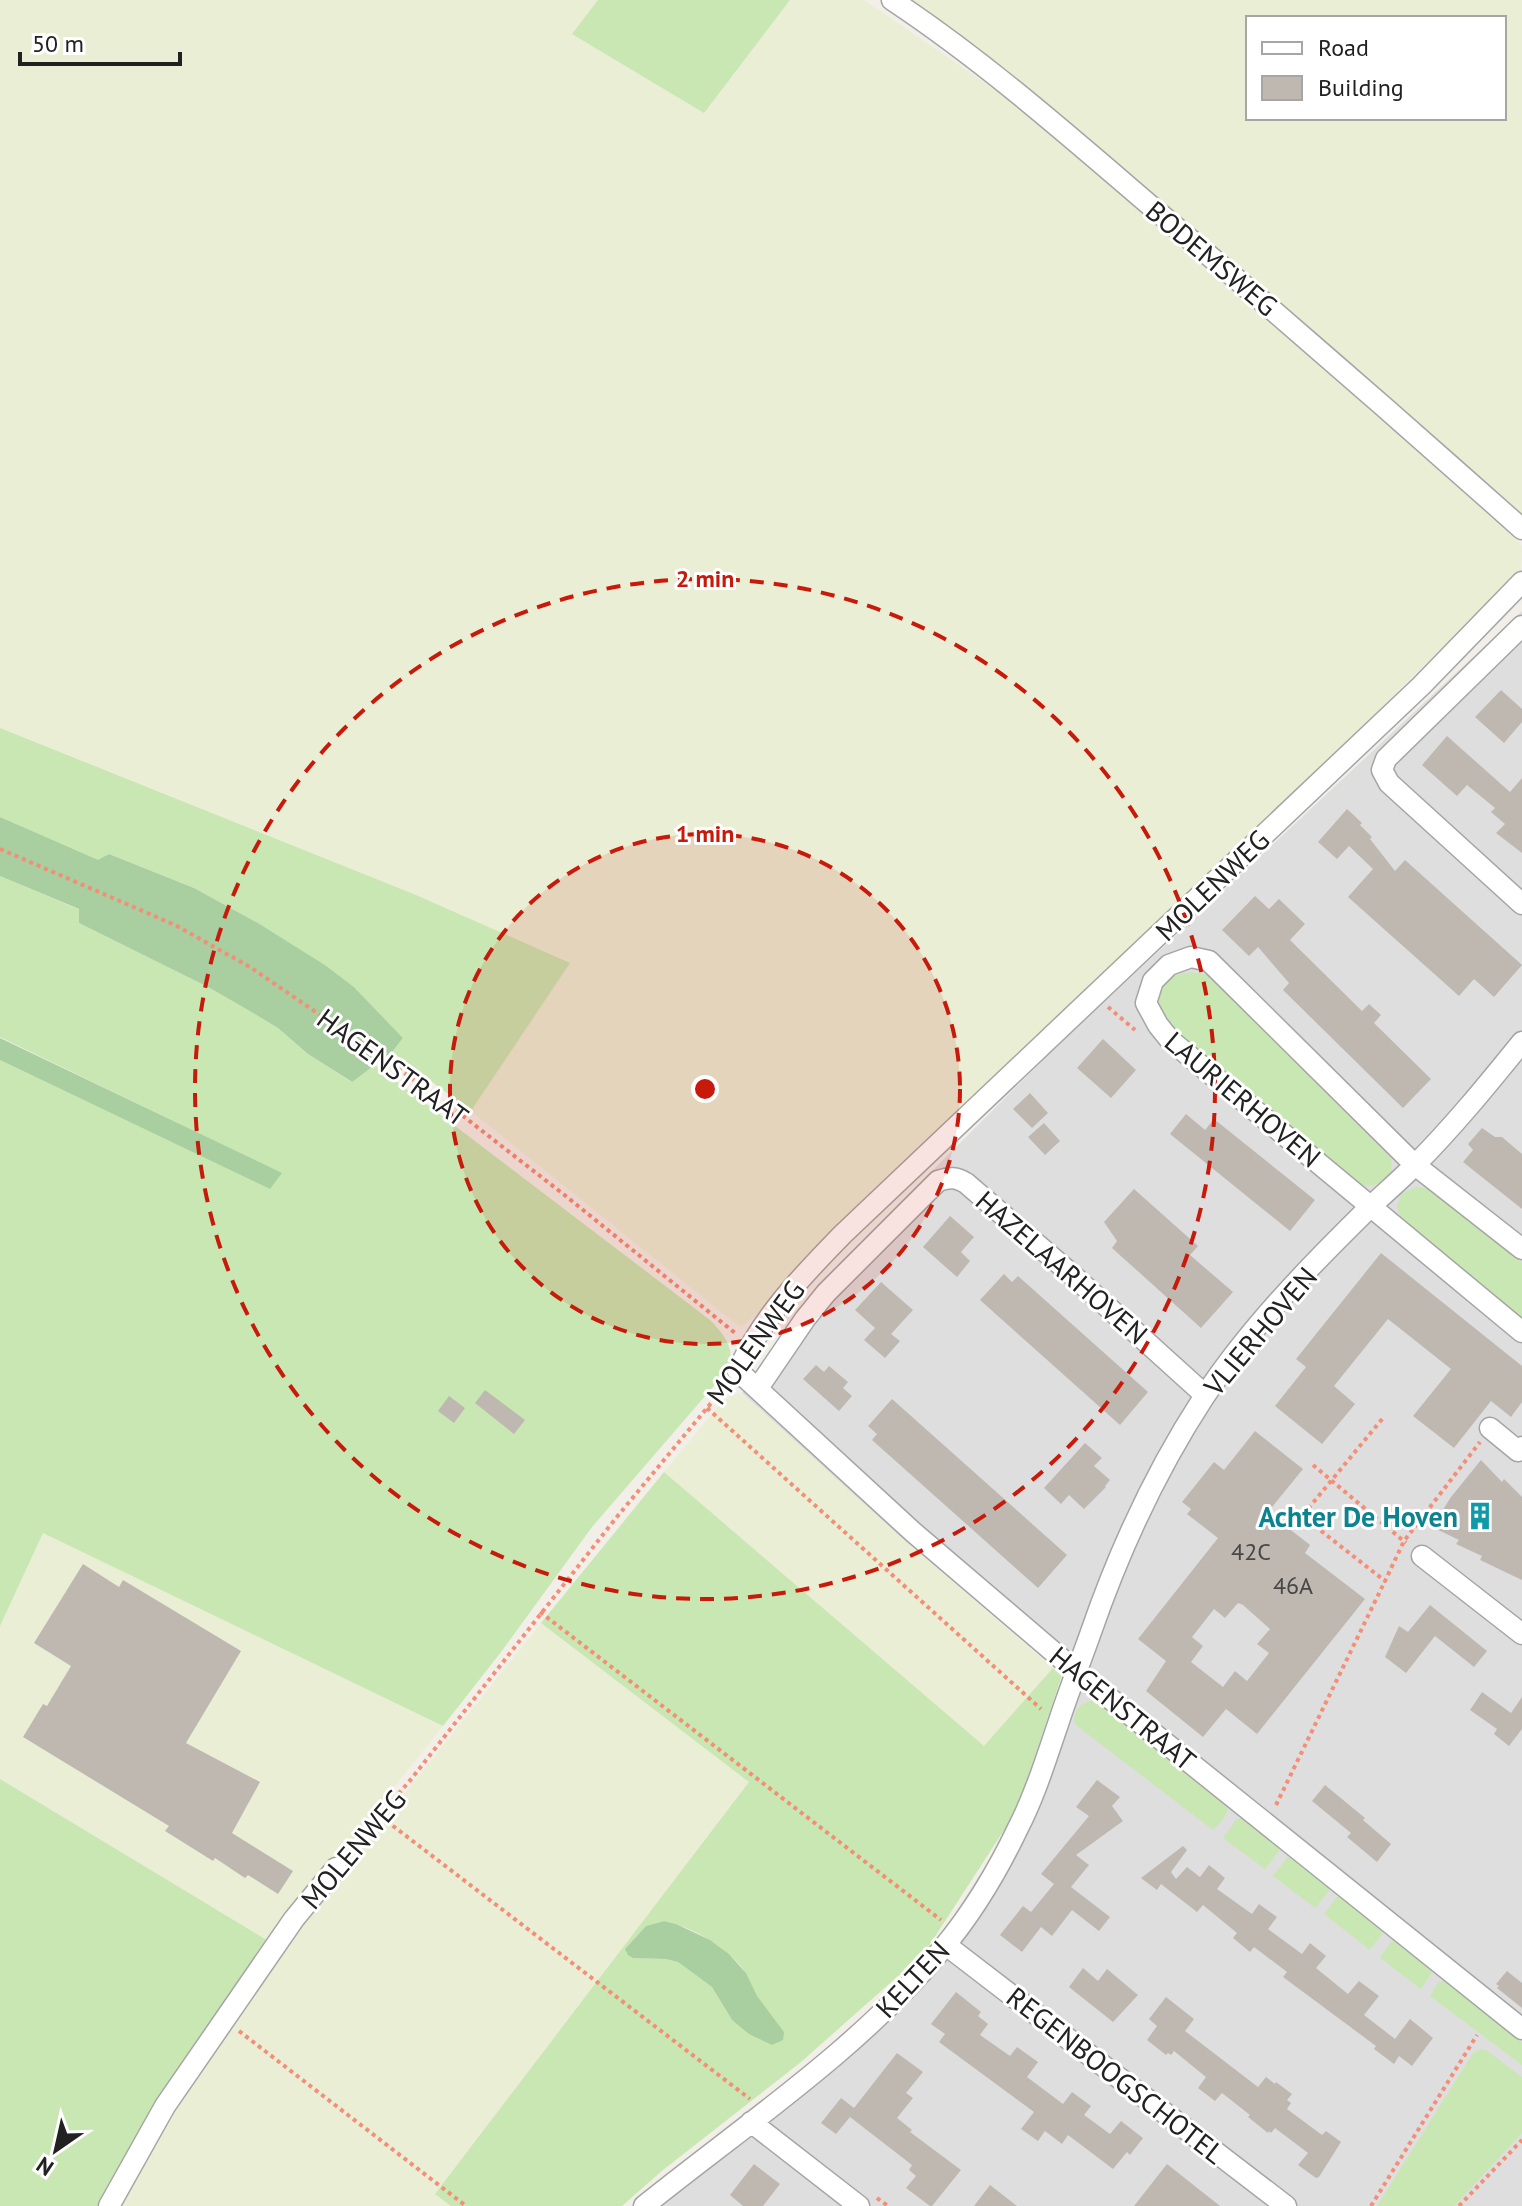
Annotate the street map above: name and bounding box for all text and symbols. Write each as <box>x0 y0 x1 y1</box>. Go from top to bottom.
scale bar <box>20 16 180 66</box>
legend <box>1246 16 1506 120</box>
text: 50 m <box>32 28 84 59</box>
text: Road <box>1318 32 1369 63</box>
text: Building <box>1318 72 1404 103</box>
street label: BODEMSWEG <box>1138 192 1286 324</box>
text: 2 min <box>676 563 734 594</box>
text: 1 min <box>676 818 734 849</box>
street label: MOLENWEG <box>1147 821 1277 949</box>
street label: HAGENSTRAAT <box>310 1000 476 1135</box>
street label: LAURIERHOVEN <box>1157 1023 1329 1175</box>
centre of rings <box>691 1075 719 1103</box>
street label: HAZELAARHOVEN <box>968 1182 1156 1352</box>
street label: VLIERHOVEN <box>1195 1259 1325 1404</box>
street label: MOLENWEG <box>697 1272 813 1412</box>
place label: Achter De Hoven <box>1258 1498 1458 1535</box>
building icon: Achter De Hoven <box>1465 1501 1495 1531</box>
house number: 42C <box>1231 1536 1271 1567</box>
house number: 46A <box>1273 1570 1313 1601</box>
street label: HAGENSTRAAT <box>1042 1638 1204 1779</box>
street label: MOLENWEG <box>292 1782 414 1916</box>
street label: KELTEN <box>867 1933 957 2025</box>
street label: REGENBOOGSCHOTEL <box>999 1978 1233 2172</box>
north arrow <box>16 2110 96 2190</box>
text: N <box>31 2151 59 2182</box>

